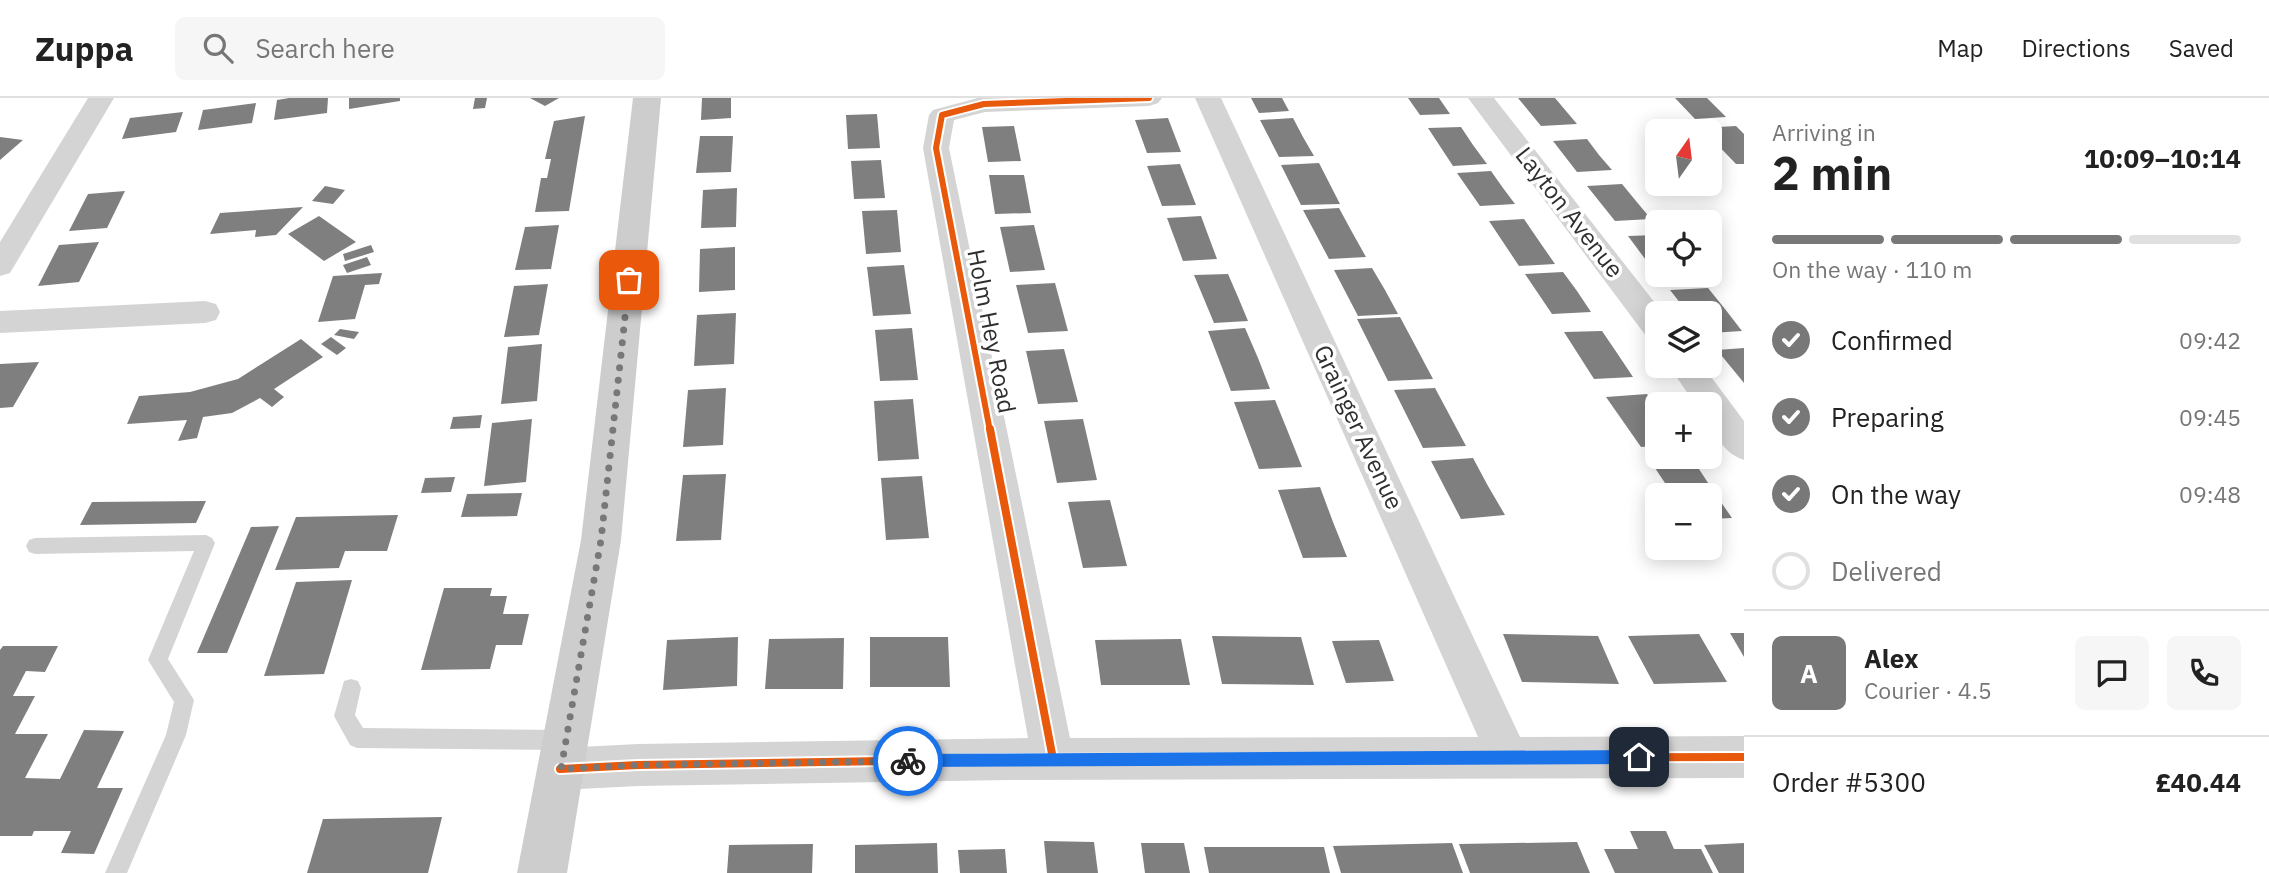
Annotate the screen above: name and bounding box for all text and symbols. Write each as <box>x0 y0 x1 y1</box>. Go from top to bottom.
search box <box>175 17 665 80</box>
text: Zuppa <box>35 27 133 70</box>
icon: search <box>199 29 237 67</box>
text: Search here <box>255 31 395 65</box>
text: Map <box>1937 32 1983 64</box>
text: Directions <box>2021 32 2131 64</box>
text: Saved <box>2169 32 2234 64</box>
text: Arriving in <box>1772 117 1876 147</box>
north arrow <box>1645 119 1722 196</box>
map controls <box>1645 119 1722 560</box>
street label: Layton Avenue <box>1509 140 1631 284</box>
text: 10:09–10:14 <box>2084 141 2241 175</box>
text: 2 min <box>1772 143 1892 203</box>
button: locate <box>1645 210 1722 287</box>
street label: Holm Hey Road <box>960 246 1024 416</box>
pin <box>599 250 659 310</box>
text: On the way · 110 m <box>1772 254 1972 284</box>
icon: bag <box>610 261 648 299</box>
button: layers <box>1645 301 1722 378</box>
icon: check <box>1772 321 1810 359</box>
text: Confirmed <box>1831 323 1953 357</box>
text: 09:42 <box>2179 325 2241 355</box>
street label: Grainger Avenue <box>1307 340 1411 514</box>
button: + <box>1645 392 1722 469</box>
icon: check <box>1772 398 1810 436</box>
text: Preparing <box>1831 400 1944 434</box>
text: 09:45 <box>2179 402 2241 432</box>
icon: check <box>1772 475 1810 513</box>
text: On the way <box>1831 477 1961 511</box>
text: 09:48 <box>2179 479 2241 509</box>
button: − <box>1645 483 1722 560</box>
text: Delivered <box>1831 554 1942 588</box>
button: chat <box>2075 636 2149 710</box>
button: phone <box>2167 636 2241 710</box>
text: Alex <box>1864 641 1918 675</box>
text: A <box>1800 656 1818 690</box>
text: Courier · 4.5 <box>1864 675 1992 705</box>
courier <box>873 726 943 796</box>
pin <box>1609 727 1669 787</box>
icon: home <box>1620 738 1658 776</box>
icon: bike <box>889 742 927 780</box>
text: Order #5300 <box>1772 765 1926 799</box>
text: £40.44 <box>2155 765 2241 799</box>

